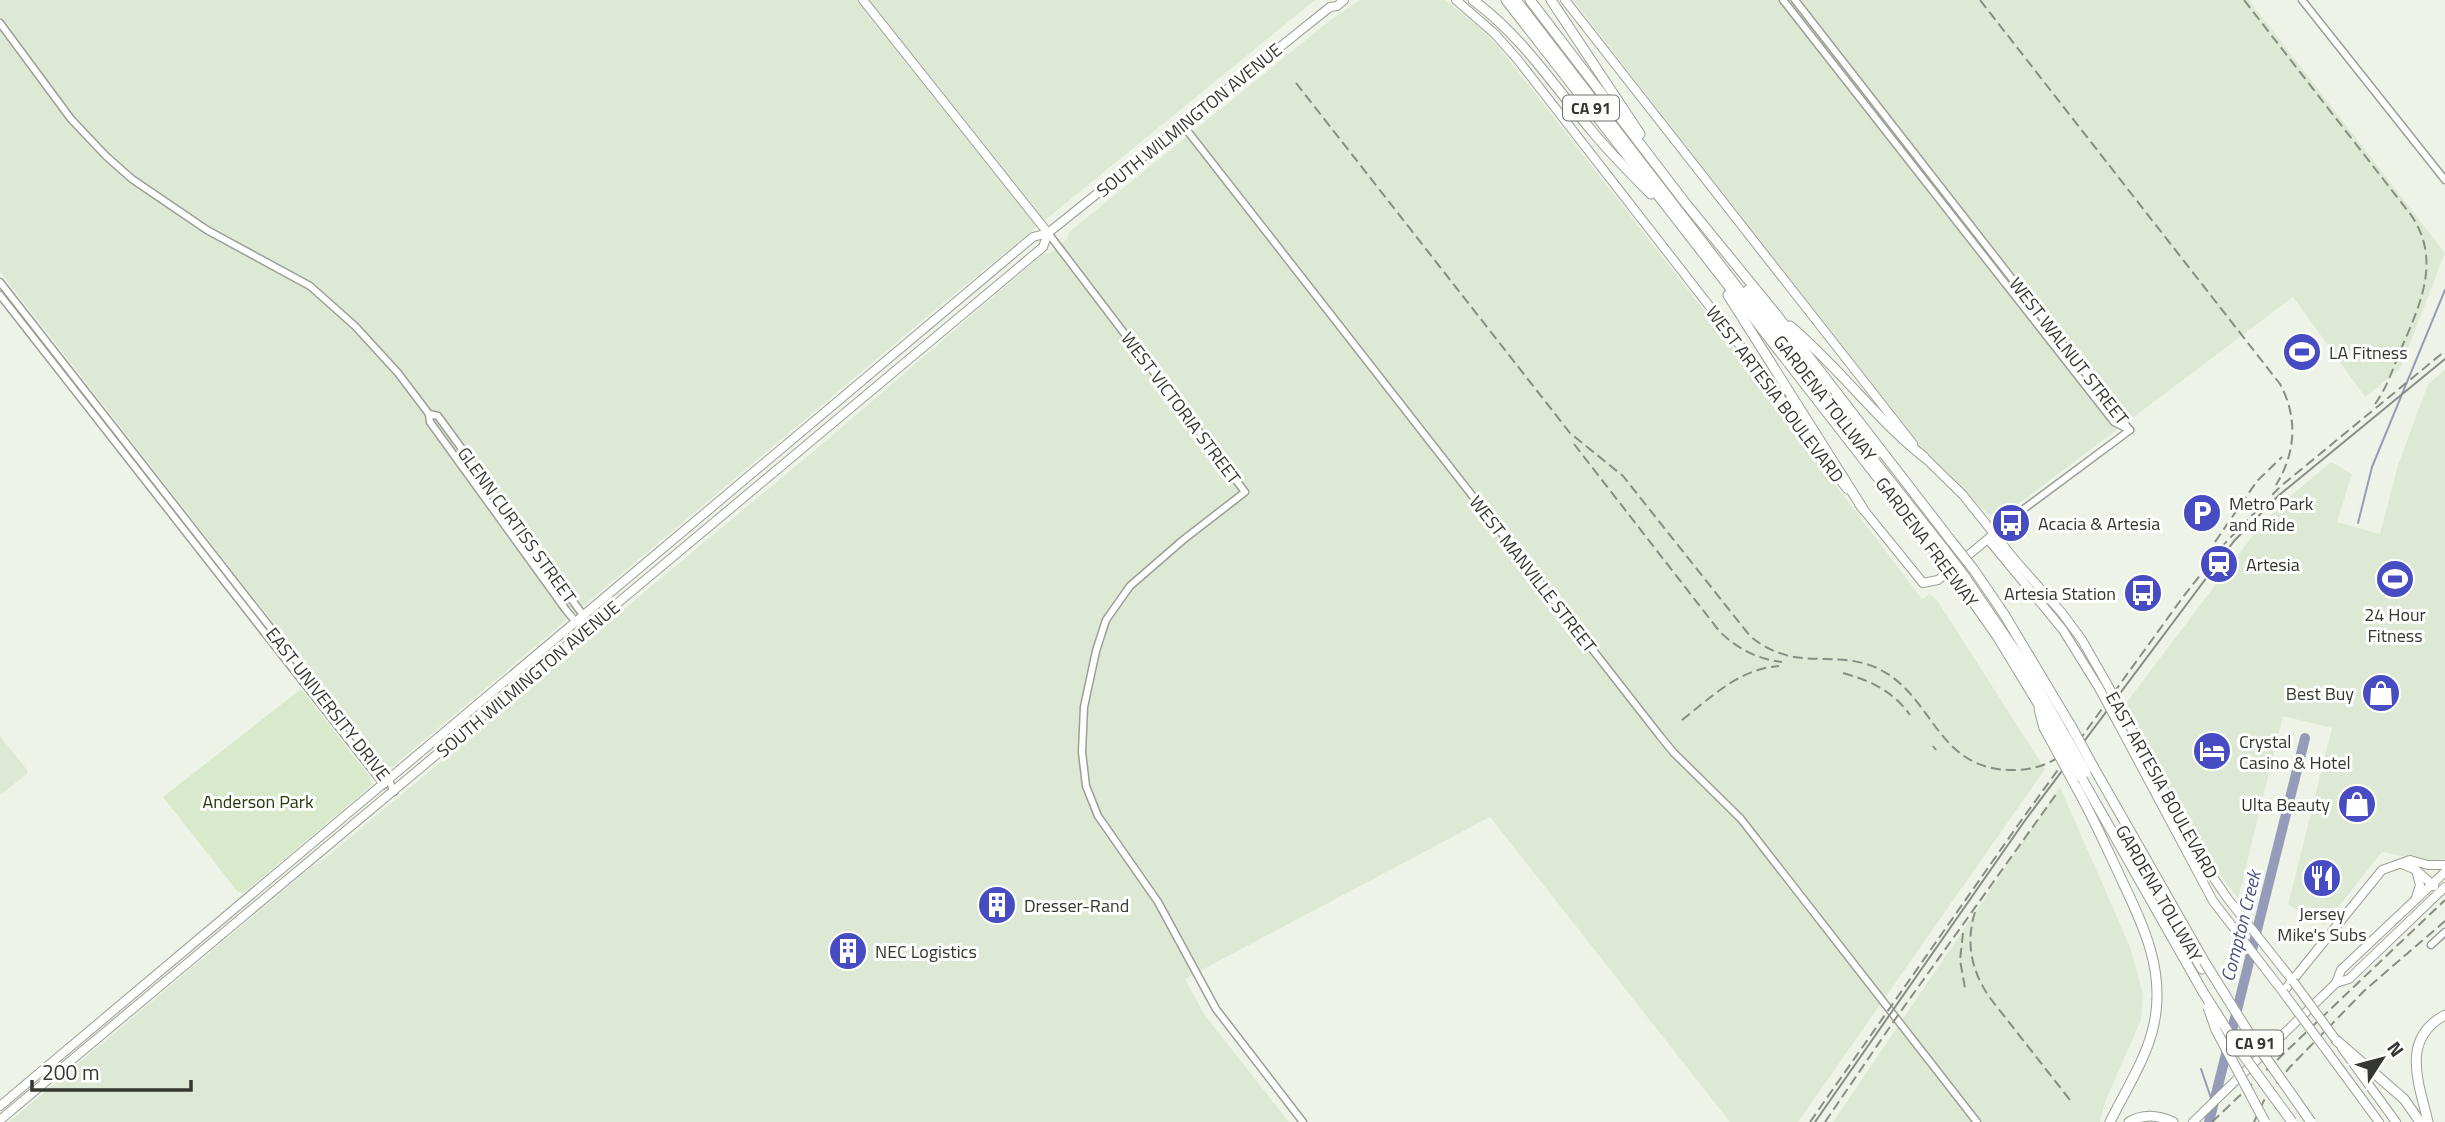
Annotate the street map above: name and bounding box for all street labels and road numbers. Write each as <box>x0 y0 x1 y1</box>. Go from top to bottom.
street label: SOUTH WILMINGTON AVENUE <box>1090 36 1288 204</box>
road number: CA 91 <box>1563 96 1619 120</box>
street label: WEST WALNUT STREET <box>2003 271 2136 431</box>
street label: WEST ARTESIA BOULEVARD <box>1699 300 1851 488</box>
street label: WEST VICTORIA STREET <box>1115 326 1248 490</box>
street label: GARDENA TOLLWAY <box>1767 329 1883 467</box>
street label: GLENN CURTISS STREET <box>451 441 583 609</box>
street label: GARDENA FREEWAY <box>1869 471 1985 613</box>
street label: WEST MANVILLE STREET <box>1463 490 1603 659</box>
street label: SOUTH WILMINGTON AVENUE <box>430 594 626 764</box>
street label: EAST UNIVERSITY DRIVE <box>259 621 397 787</box>
street label: EAST ARTESIA BOULEVARD <box>2099 687 2225 883</box>
street label: GARDENA TOLLWAY <box>2109 820 2209 967</box>
road number: CA 91 <box>2227 1030 2283 1056</box>

